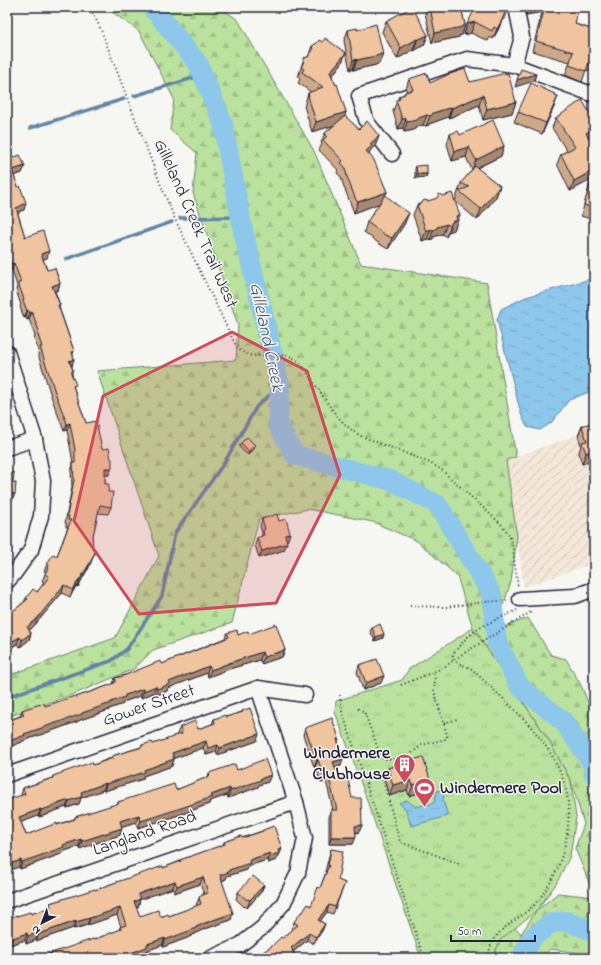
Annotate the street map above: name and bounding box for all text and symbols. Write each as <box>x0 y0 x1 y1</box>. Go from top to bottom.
street label: Gilleland Creek Trail West <box>146 135 244 313</box>
water label: Gilleland Creek <box>241 280 291 394</box>
street label: Gower Street <box>99 678 199 734</box>
place label: Windermere Clubhouse <box>304 741 391 788</box>
building icon: Windermere Clubhouse <box>392 751 418 784</box>
sports icon: Windermere Pool <box>412 776 438 809</box>
place label: Windermere Pool <box>440 776 561 802</box>
street label: Langland Road <box>90 804 201 865</box>
north arrow <box>22 903 62 943</box>
scale bar <box>451 917 535 943</box>
text: N <box>28 921 44 938</box>
text: 50 m <box>457 923 481 941</box>

